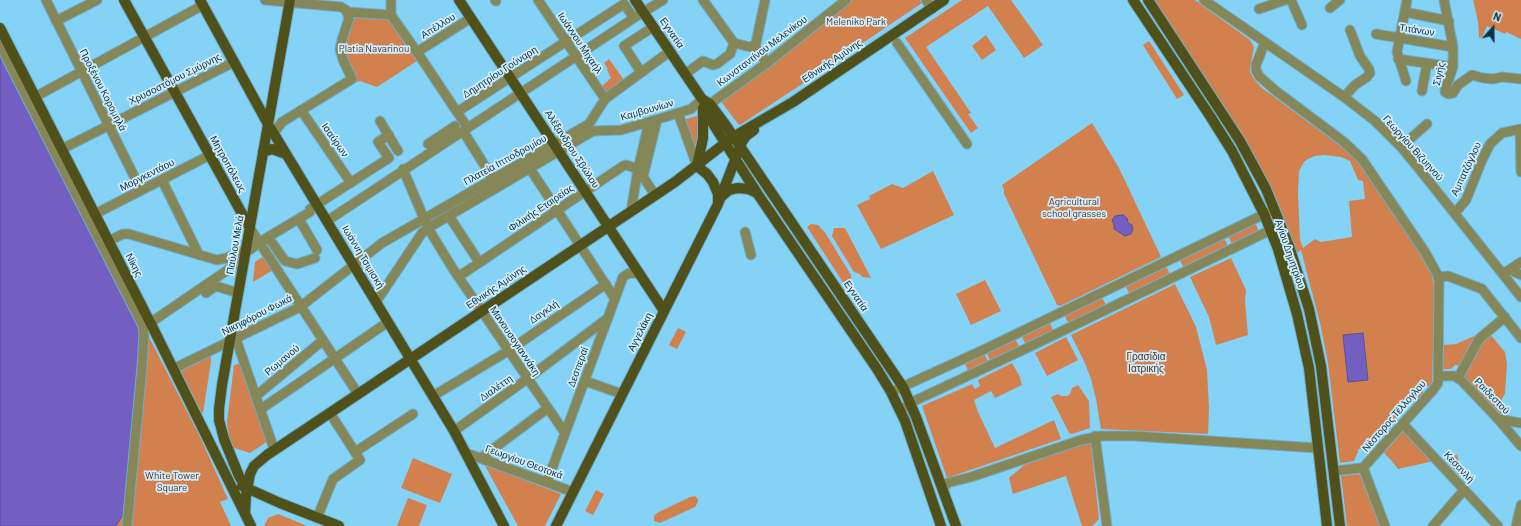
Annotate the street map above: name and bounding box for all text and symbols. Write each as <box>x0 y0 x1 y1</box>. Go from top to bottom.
north arrow <box>1473 8 1513 48</box>
street label: Ιωάννου Μιχαήλ <box>554 9 606 77</box>
text: N <box>1492 9 1503 24</box>
street label: Απέλλου <box>418 10 458 42</box>
street label: Κωνσταντίνου Μελενίκου <box>712 11 812 91</box>
street label: Εγνατία <box>657 15 687 51</box>
park label: Meleniko Park <box>826 16 886 28</box>
street label: Τιτάνων <box>1398 21 1436 39</box>
street label: Εθνικής Αμύνης <box>799 36 865 86</box>
street label: Δημητρίου Γούναρη <box>458 42 542 102</box>
park label: Platia Navarinou <box>339 43 409 55</box>
street label: Προξένου Κορομηλά <box>76 45 130 135</box>
street label: Χρυσοστόμου Σμύρνης <box>126 50 224 108</box>
street label: Σιγής <box>1430 60 1448 88</box>
street label: Καμβουνίων <box>618 96 676 124</box>
street label: Αλέξανδρου Σβώλου <box>541 106 603 192</box>
street label: Γεωργίου Βιζυηνού <box>1379 111 1447 185</box>
street label: Ισαύρων <box>319 120 351 160</box>
street label: Πλατεία Ιπποδρομίου <box>458 131 552 189</box>
street label: Μητροπόλεως <box>207 132 249 196</box>
street label: Αμπατζόγλου <box>1447 138 1485 200</box>
street label: Μοργκεντάου <box>116 155 178 195</box>
street label: Φιλικής Εταιρείας <box>503 180 579 236</box>
park label: Agricultural school grasses <box>1042 196 1106 220</box>
street label: Παύλου Μελά <box>224 213 246 277</box>
street label: Αγίου Δημητρίου <box>1272 215 1308 293</box>
street label: Ιωάννη Τσιμισκή <box>338 222 388 292</box>
street label: Νίκης <box>123 250 145 280</box>
street label: Εθνικής Αμύνης <box>463 262 529 312</box>
street label: Εγνατία <box>841 278 871 314</box>
street label: Νικηφόρου Φωκά <box>218 291 296 339</box>
street label: Δαγκλή <box>526 297 562 327</box>
street label: Μανουσογιαννάκη <box>486 302 544 380</box>
street label: Αγγελάκη <box>625 309 655 355</box>
street label: Ρωμανού <box>262 342 302 378</box>
street label: Δεσπεραί <box>565 344 591 390</box>
park label: Γρασίδια Ιατρικής <box>1126 351 1166 374</box>
street label: Διαλέττη <box>475 371 517 405</box>
street label: Ραιδεστού <box>1471 374 1513 418</box>
street label: Νέστορος Τέλλογλου <box>1358 376 1430 456</box>
street label: Γεωργίου Θεοτοκά <box>482 442 566 482</box>
street label: Κεσανλή <box>1441 448 1477 486</box>
park label: White Tower Square <box>145 470 199 494</box>

